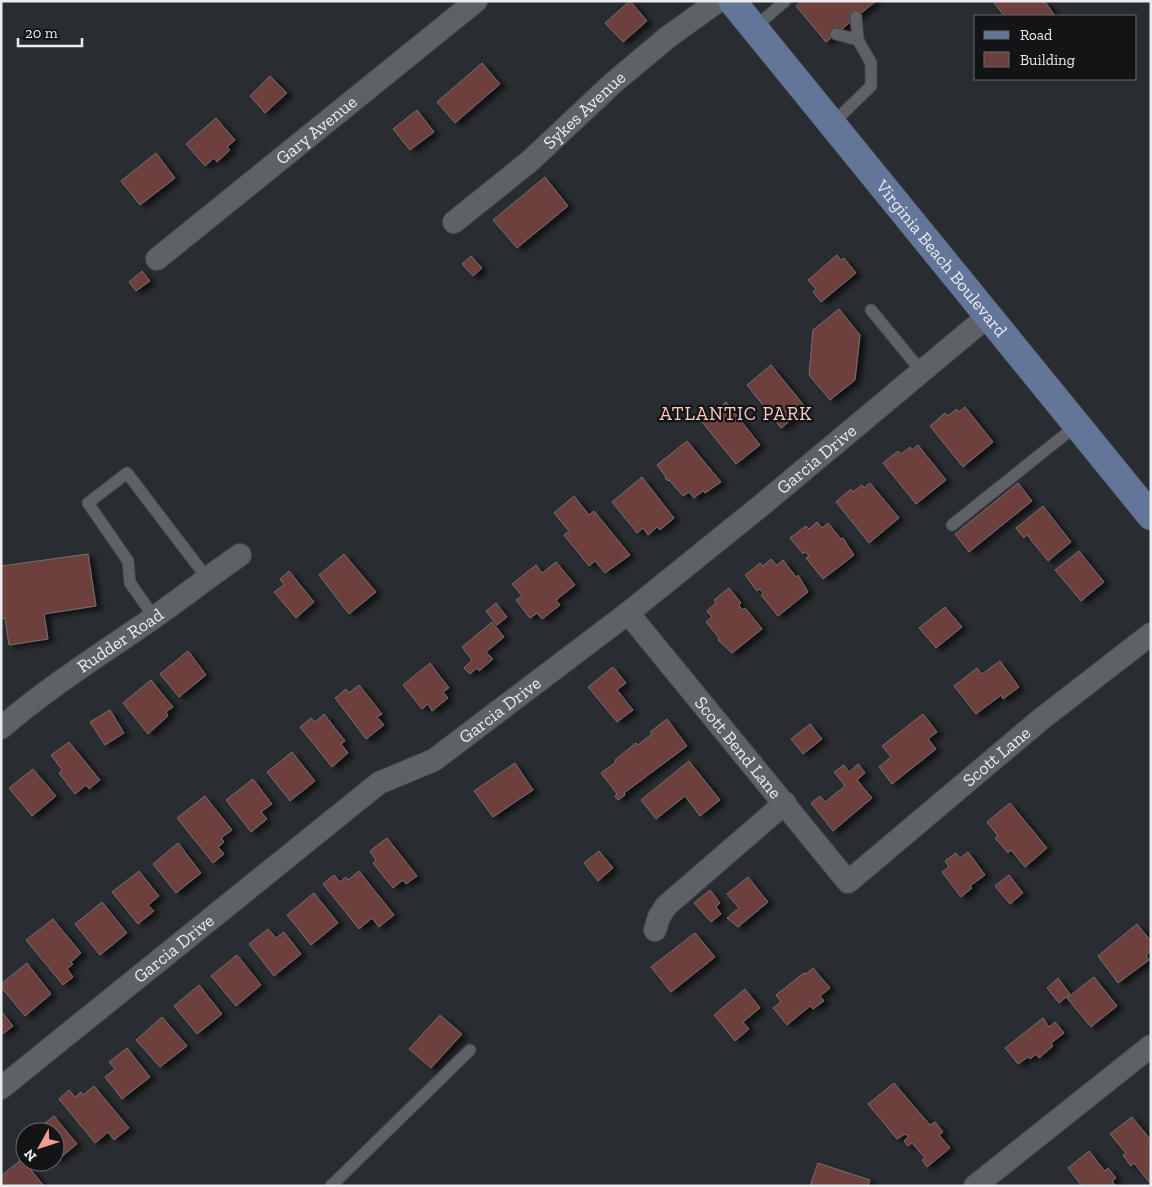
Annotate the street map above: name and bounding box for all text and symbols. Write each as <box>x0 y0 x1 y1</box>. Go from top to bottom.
scale bar <box>18 15 81 47</box>
legend <box>974 15 1137 80</box>
text: 20 m <box>25 24 58 42</box>
text: Road <box>1020 26 1053 44</box>
text: Building <box>1020 51 1075 69</box>
street label: Sykes Avenue <box>539 66 630 154</box>
street label: Gary Avenue <box>271 91 361 169</box>
street label: Virginia Beach Boulevard <box>871 175 1012 342</box>
district label: ATLANTIC PARK <box>659 402 813 425</box>
street label: Garcia Drive <box>772 420 861 499</box>
street label: Rudder Road <box>73 603 168 678</box>
street label: Garcia Drive <box>454 672 545 748</box>
street label: Scott Bend Lane <box>690 692 786 803</box>
street label: Scott Lane <box>958 722 1035 791</box>
street label: Garcia Drive <box>129 909 219 988</box>
north arrow <box>15 1122 65 1172</box>
text: N <box>20 1145 40 1165</box>

